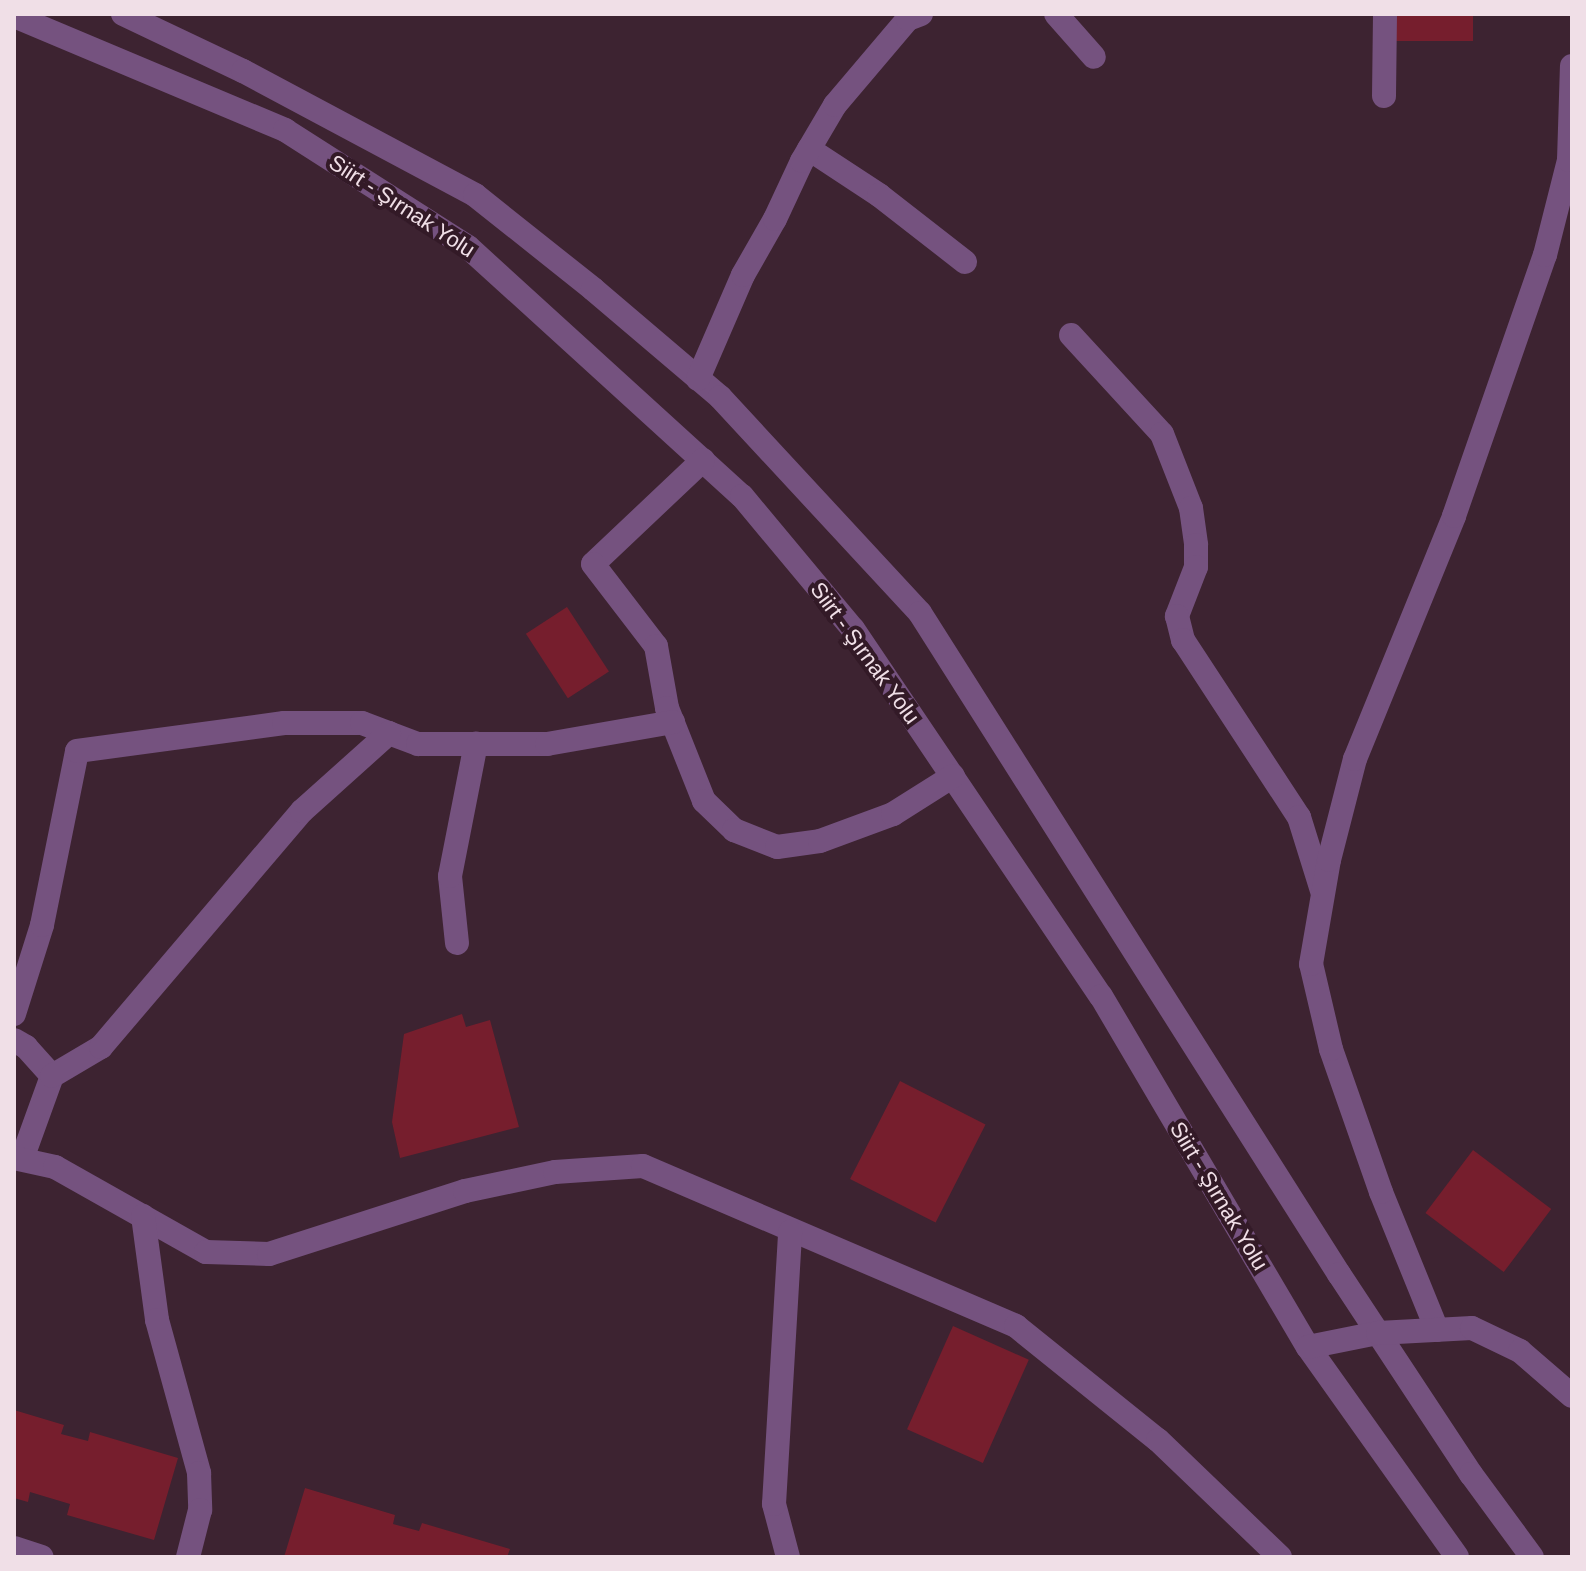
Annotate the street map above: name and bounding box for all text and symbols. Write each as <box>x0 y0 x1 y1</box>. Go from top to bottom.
street label: Siirt - Şırnak Yolu <box>324 149 480 263</box>
street label: Siirt - Şırnak Yolu <box>805 577 925 729</box>
street label: Siirt - Şırnak Yolu <box>1164 1117 1274 1275</box>

